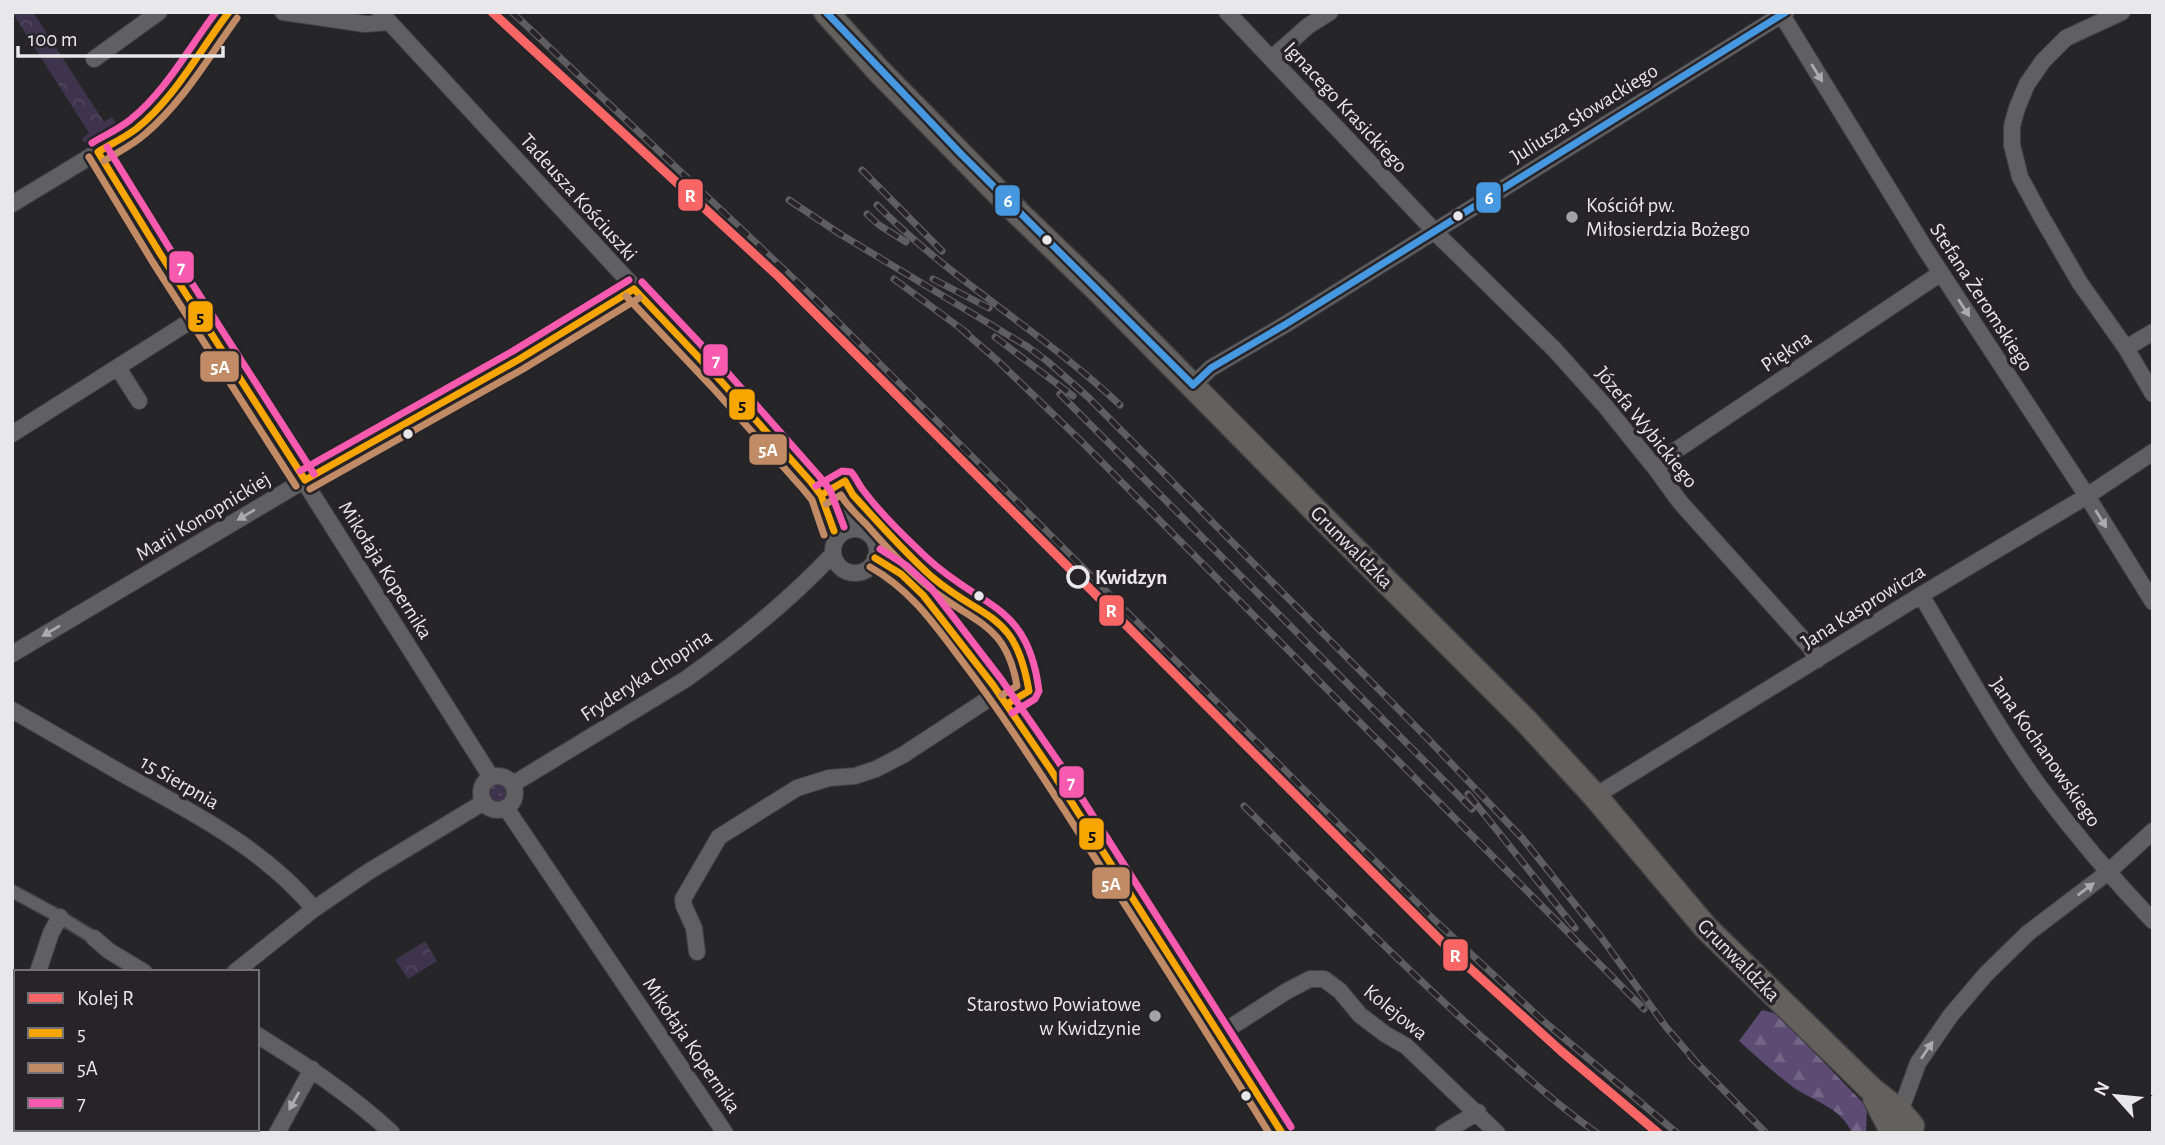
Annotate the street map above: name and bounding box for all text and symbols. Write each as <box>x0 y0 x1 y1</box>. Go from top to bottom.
scale bar <box>18 14 222 58</box>
text: 100 m <box>28 29 78 50</box>
street label: Ignacego Krasickiego <box>1280 38 1411 177</box>
street label: Juliusza Słowackiego <box>1507 60 1662 167</box>
one-way arrow <box>1811 63 1824 83</box>
street label: Tadeusza Kościuszki <box>516 130 641 265</box>
line badge: R <box>677 178 704 212</box>
line badge: 6 <box>1475 181 1502 214</box>
line badge: 6 <box>994 184 1021 217</box>
text: R <box>684 187 696 206</box>
text: 6 <box>1484 189 1494 208</box>
text: 6 <box>1003 192 1013 211</box>
place label: Kościół pw. Miłosierdzia Bożego <box>1586 195 1750 240</box>
unlabelled marker <box>1451 209 1465 223</box>
marker: Kościół pw. Miłosierdzia Bożego <box>1564 209 1580 225</box>
street label: Stefana Żeromskiego <box>1926 219 2038 375</box>
unlabelled marker <box>1040 233 1054 247</box>
line badge: 7 <box>168 250 195 284</box>
text: 7 <box>177 259 185 278</box>
one-way arrow <box>1957 298 1970 317</box>
line badge: 5 <box>187 300 214 333</box>
text: 5 <box>196 308 204 327</box>
street label: Piękna <box>1757 327 1816 376</box>
line badge: 7 <box>702 343 729 377</box>
line badge: 5A <box>199 350 240 383</box>
text: 7 <box>712 352 720 371</box>
text: 5A <box>210 358 230 377</box>
street label: Józefa Wybickiego <box>1591 363 1702 492</box>
line badge: 5 <box>728 388 756 421</box>
text: 5 <box>738 396 746 415</box>
unlabelled marker <box>401 427 415 441</box>
line badge: 5A <box>748 433 788 466</box>
text: 5A <box>758 441 778 460</box>
street label: Marii Konopnickiej <box>132 468 274 565</box>
street label: Mikołaja Kopernika <box>335 498 437 643</box>
street label: Grunwaldzka <box>1306 502 1397 593</box>
one-way arrow <box>237 509 256 522</box>
one-way arrow <box>2095 509 2108 528</box>
street label: Jana Kasprowicza <box>1798 560 1929 653</box>
marker: Kwidzyn <box>1067 566 1089 588</box>
place label: Kwidzyn <box>1095 567 1167 588</box>
unlabelled marker <box>972 589 986 603</box>
line badge: R <box>1098 594 1125 627</box>
text: R <box>1105 602 1117 621</box>
one-way arrow <box>41 625 60 638</box>
street label: Fryderyka Chopina <box>577 625 716 725</box>
street label: Jana Kochanowskiego <box>1986 674 2105 831</box>
street label: 15 Sierpnia <box>137 752 223 813</box>
line badge: 7 <box>1058 765 1085 799</box>
text: 7 <box>1067 774 1075 793</box>
line badge: 5 <box>1078 817 1105 851</box>
text: 5 <box>1088 826 1096 845</box>
line badge: 5A <box>1091 866 1131 900</box>
text: 5A <box>1101 875 1121 894</box>
one-way arrow <box>2077 883 2095 897</box>
street label: Grunwaldzka <box>1693 915 1784 1006</box>
line badge: R <box>1442 938 1469 972</box>
text: R <box>1449 947 1461 966</box>
legend <box>14 970 259 1131</box>
street label: Mikołaja Kopernika <box>639 974 745 1117</box>
street label: Kolejowa <box>1360 981 1432 1044</box>
text: Kolej R <box>77 988 134 1009</box>
place label: Starostwo Powiatowe w Kwidzynie <box>967 994 1141 1039</box>
marker: Starostwo Powiatowe w Kwidzynie <box>1147 1008 1163 1024</box>
text: 5 <box>77 1023 86 1044</box>
one-way arrow <box>1920 1041 1934 1059</box>
text: 5A <box>77 1058 98 1079</box>
north arrow <box>2081 1061 2151 1131</box>
text: N <box>2091 1079 2114 1099</box>
unlabelled marker <box>1239 1089 1253 1103</box>
one-way arrow <box>288 1091 300 1110</box>
text: 7 <box>77 1093 86 1114</box>

